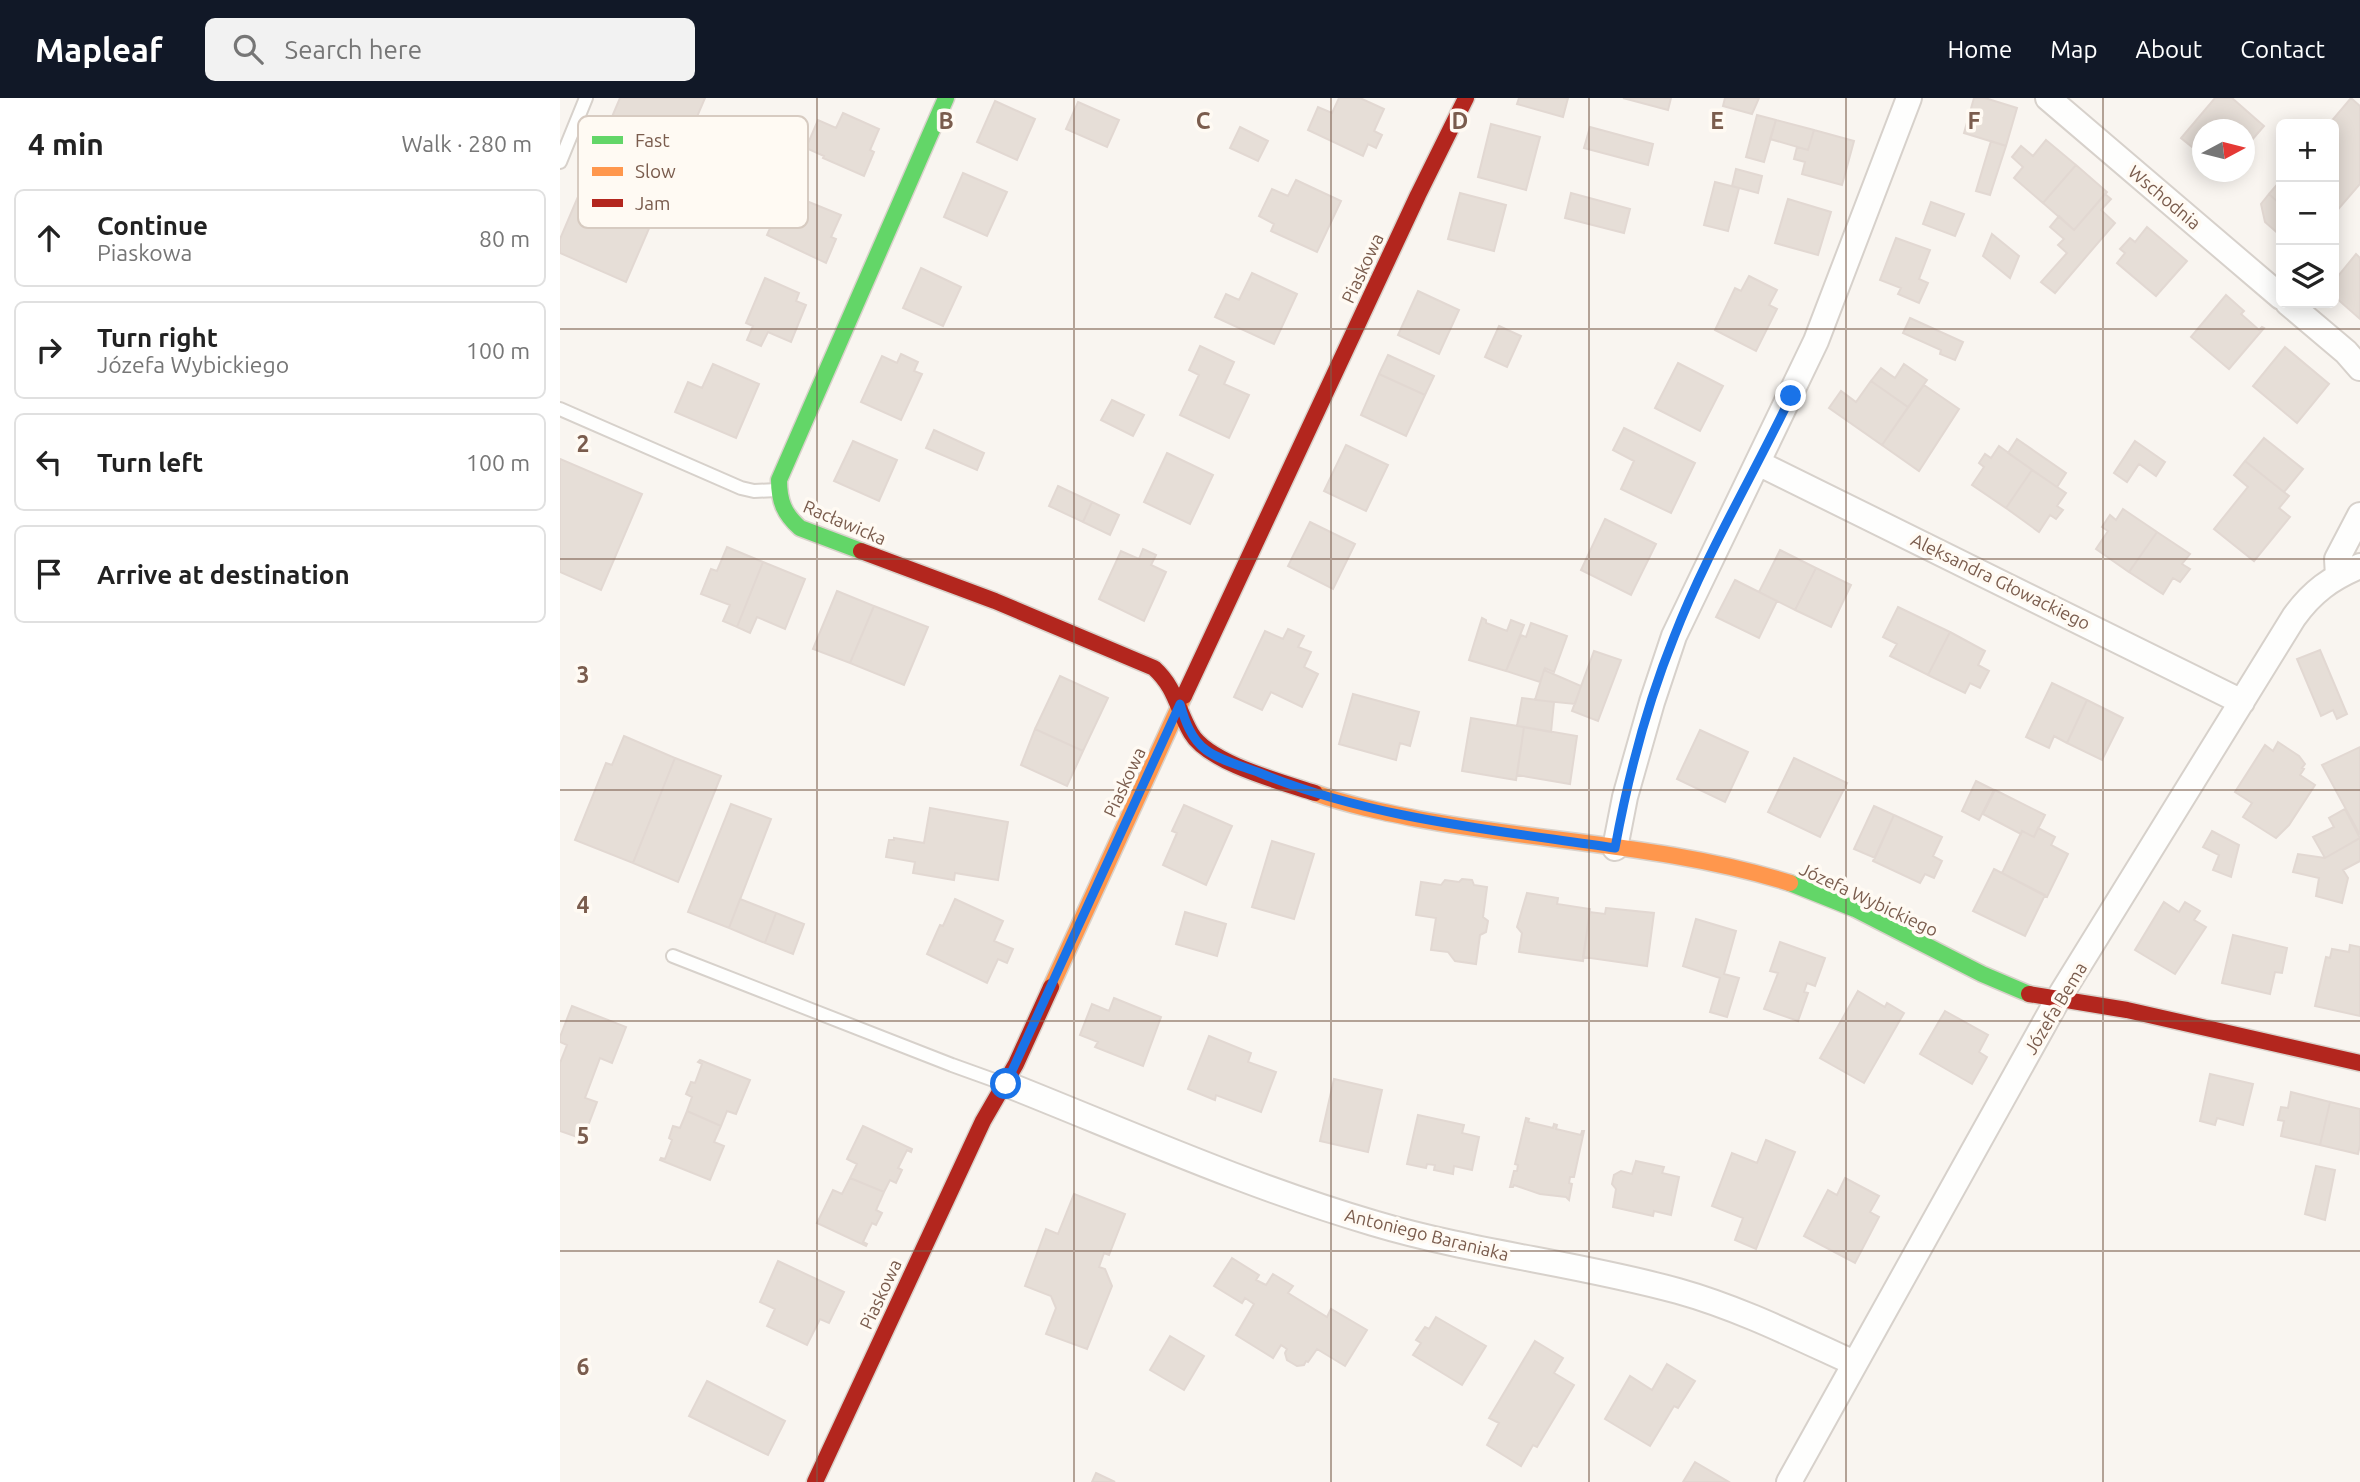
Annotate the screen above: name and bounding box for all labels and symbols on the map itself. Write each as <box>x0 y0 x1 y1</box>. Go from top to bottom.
text: B <box>938 108 954 133</box>
text: C <box>1196 108 1211 133</box>
text: D <box>1452 108 1468 133</box>
text: E <box>1710 108 1724 133</box>
text: F <box>1968 108 1981 133</box>
legend <box>578 116 808 228</box>
north arrow <box>2192 119 2255 182</box>
text: Fast <box>635 129 670 151</box>
text: Slow <box>635 160 676 182</box>
street label: Wschodnia <box>2125 161 2205 233</box>
text: Jam <box>635 192 671 214</box>
street label: Piaskowa <box>1337 230 1387 306</box>
route end <box>1775 380 1806 411</box>
text: 2 <box>577 431 589 456</box>
street label: Racławicka <box>801 496 889 548</box>
street label: Aleksandra Głowackiego <box>1908 529 2094 633</box>
text: 3 <box>577 662 589 687</box>
street label: Piaskowa <box>1099 744 1149 820</box>
street label: Józefa Wybickiego <box>1797 858 1941 940</box>
text: 4 <box>577 892 590 917</box>
street label: Józefa Bema <box>2020 958 2090 1058</box>
route start <box>990 1068 1021 1099</box>
text: 5 <box>577 1123 589 1148</box>
street label: Antoniego Baraniaka <box>1343 1204 1511 1264</box>
street label: Piaskowa <box>855 1256 905 1332</box>
text: 6 <box>577 1354 590 1379</box>

